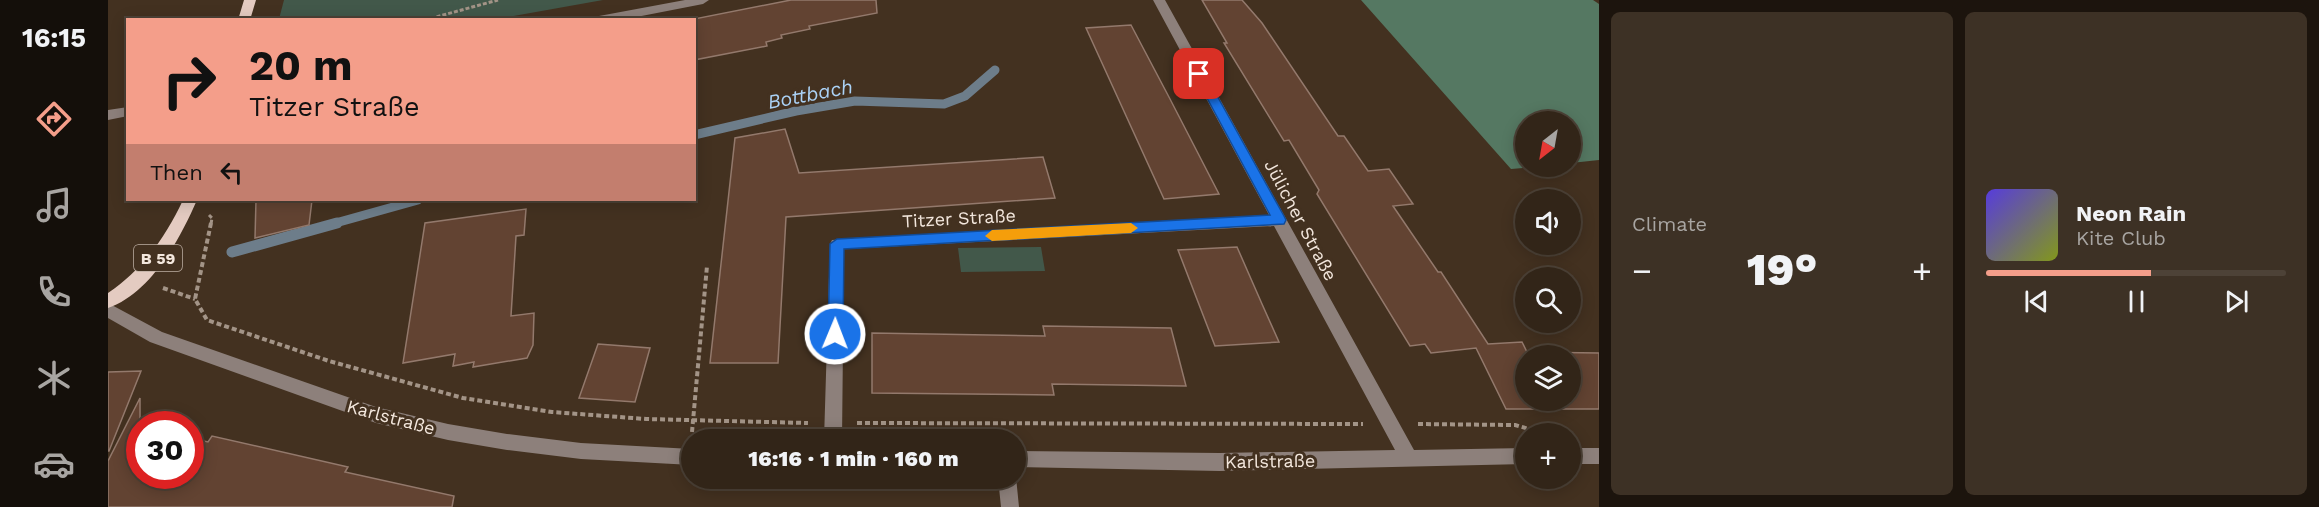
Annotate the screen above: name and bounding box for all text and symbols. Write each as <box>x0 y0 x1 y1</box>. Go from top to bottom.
text: 16:15 <box>22 22 86 54</box>
text: 20 m <box>249 41 353 90</box>
icon: right <box>150 42 228 120</box>
pin <box>1173 48 1224 99</box>
icon: arrive <box>1182 57 1215 90</box>
water label: Bottbach <box>765 74 855 114</box>
text: Titzer Straße <box>249 91 420 123</box>
icon: directions <box>33 98 75 140</box>
north arrow <box>1515 111 1581 177</box>
map controls <box>1515 111 1581 489</box>
icon: left <box>215 156 248 189</box>
street label: Jülicher Straße <box>1260 156 1342 284</box>
text: Then <box>150 160 203 185</box>
icon: music <box>33 184 75 226</box>
button: sound <box>1515 189 1581 255</box>
text: Neon Rain <box>2076 201 2186 226</box>
street label: Titzer Straße <box>902 205 1016 231</box>
text: Climate <box>1632 212 1707 236</box>
text: Kite Club <box>2076 226 2166 250</box>
text: 19° <box>1747 243 1817 296</box>
road number: B 59 <box>134 245 182 271</box>
text: − <box>1632 251 1652 290</box>
text: + <box>1912 251 1932 290</box>
button: search <box>1515 267 1581 333</box>
icon: phone <box>33 271 75 313</box>
icon: previous <box>2020 285 2053 318</box>
icon: pause <box>2120 285 2153 318</box>
icon: next <box>2220 285 2253 318</box>
position arrow <box>803 302 867 366</box>
button: layers <box>1515 345 1581 411</box>
icon: climate <box>33 357 75 399</box>
street label: Karlstraße <box>345 395 437 439</box>
speed limit sign: 30 <box>126 411 204 489</box>
button: + <box>1515 423 1581 489</box>
icon: car <box>33 443 75 485</box>
text: 16:16 · 1 min · 160 m <box>748 446 959 471</box>
street label: Karlstraße <box>1225 450 1315 472</box>

